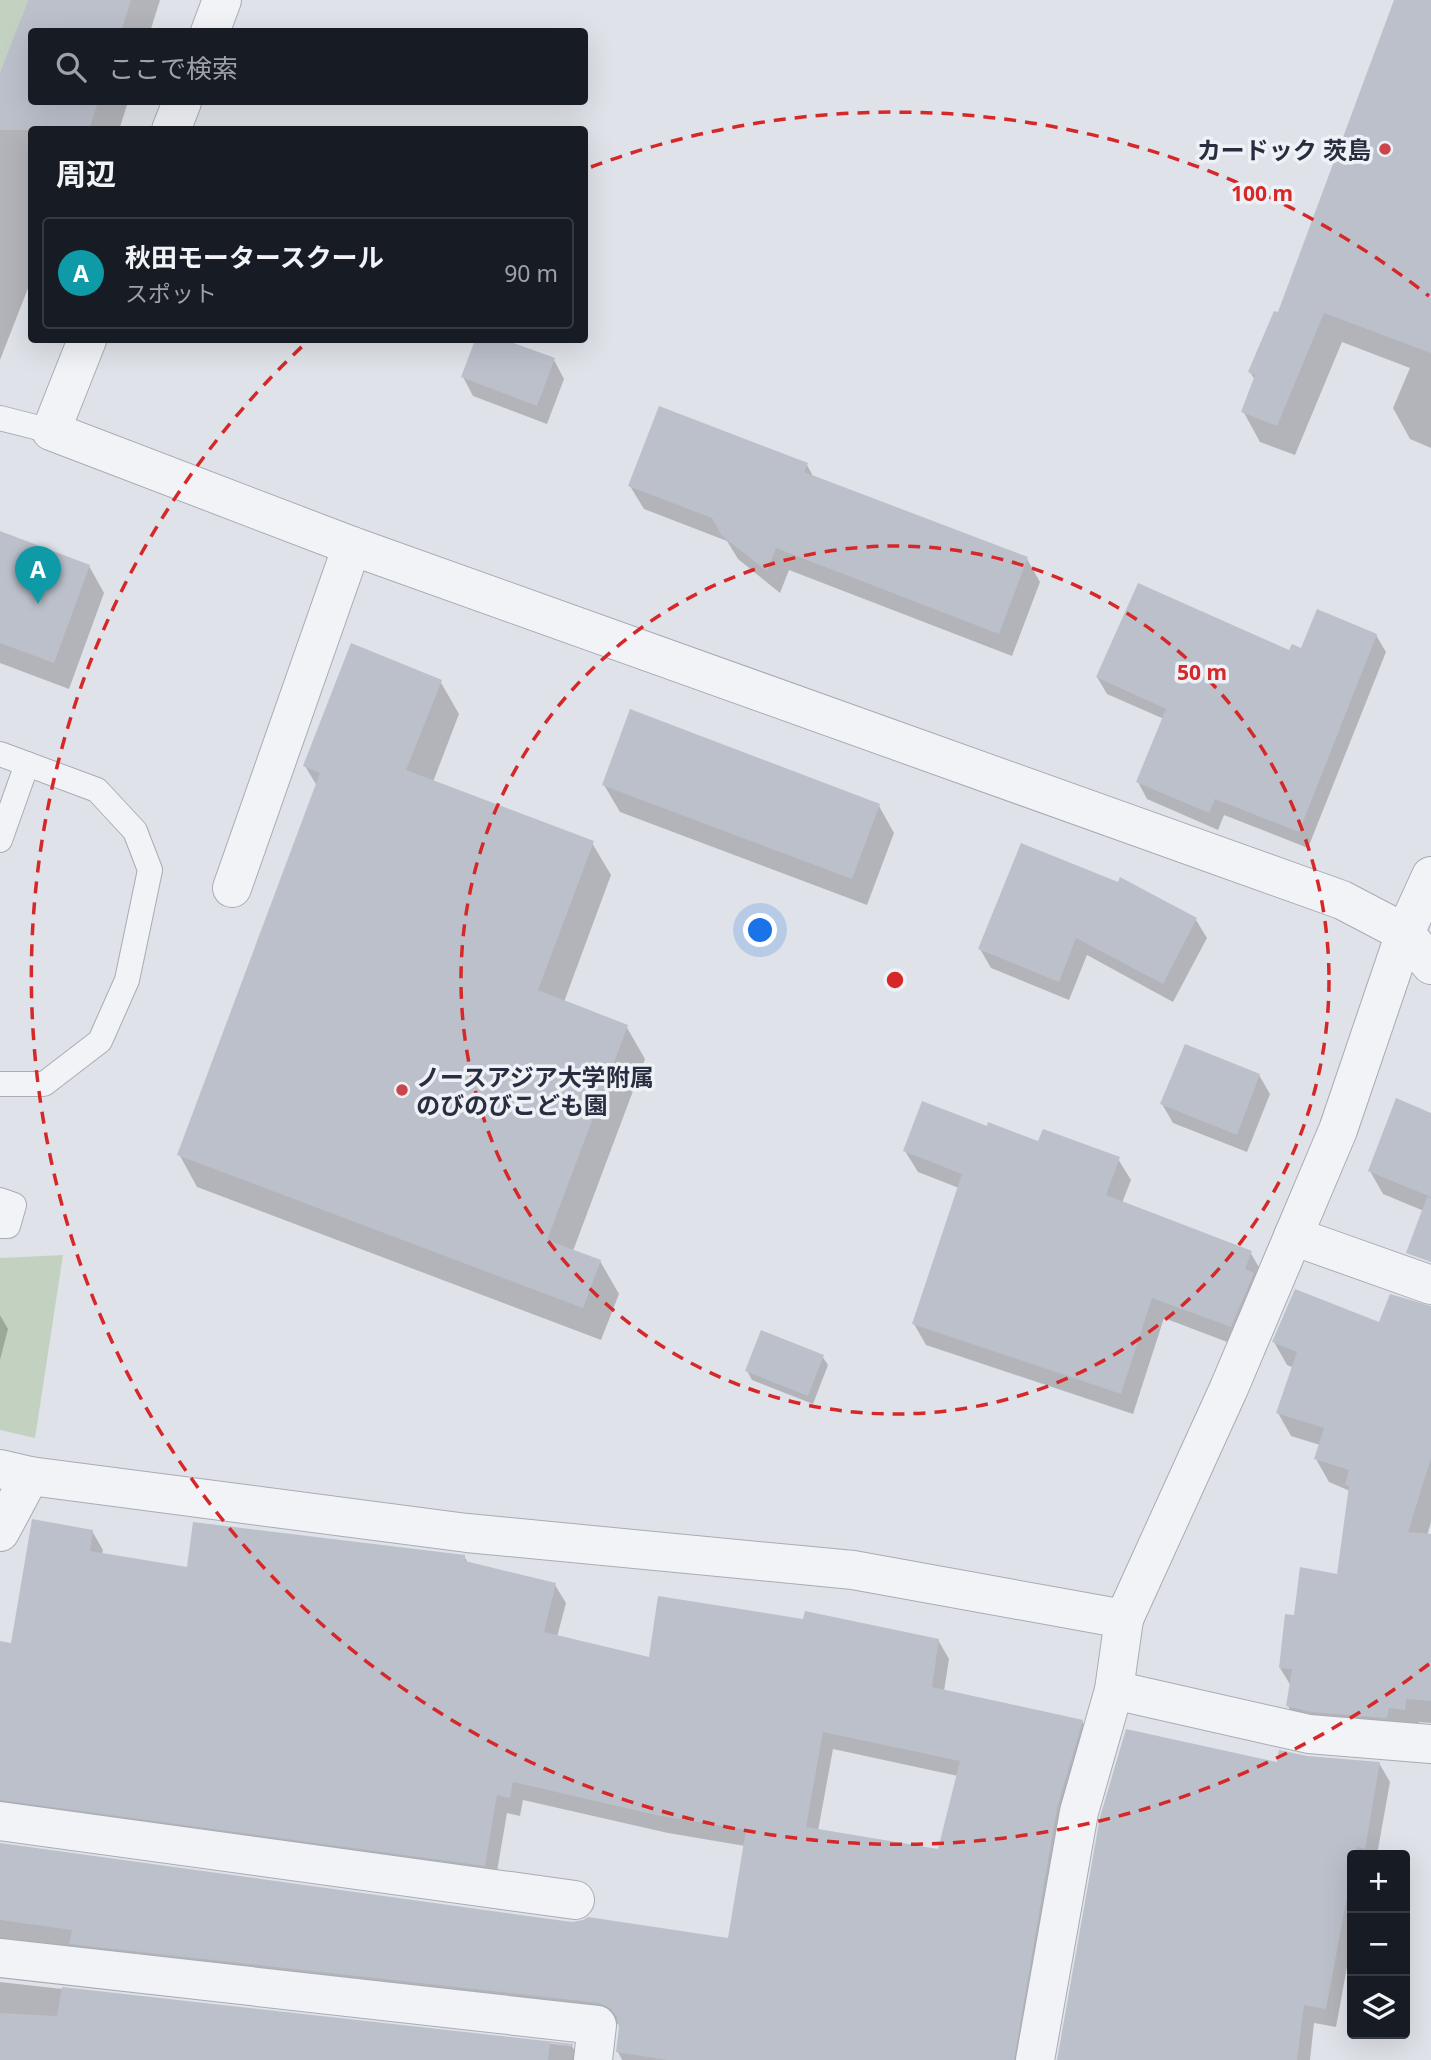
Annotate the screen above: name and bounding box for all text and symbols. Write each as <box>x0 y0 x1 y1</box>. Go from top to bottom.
search box <box>28 28 588 105</box>
icon: search <box>52 48 90 86</box>
text: ここで検索 <box>108 50 238 86</box>
place label: カードック 茨島 <box>1197 133 1371 166</box>
marker: カードック 茨島 <box>1377 141 1393 157</box>
text: 周辺 <box>56 153 116 194</box>
text: 100 m <box>1231 179 1293 207</box>
text: 秋田モータースクール <box>125 239 384 275</box>
text: A <box>73 257 89 289</box>
text: 90 m <box>504 257 558 289</box>
text: スポット <box>125 277 217 309</box>
pin: A <box>15 546 61 604</box>
text: 50 m <box>1177 658 1227 686</box>
your location <box>743 913 777 947</box>
centre of rings <box>883 968 907 992</box>
place label: ノースアジア大学附属 のびのびこども園 <box>416 1060 654 1121</box>
marker: ノースアジア大学附属 のびのびこども園 <box>394 1082 410 1098</box>
map controls <box>1347 1850 1410 2039</box>
button: + <box>1347 1850 1410 1913</box>
button: − <box>1347 1913 1410 1976</box>
button: layers <box>1347 1976 1410 2039</box>

